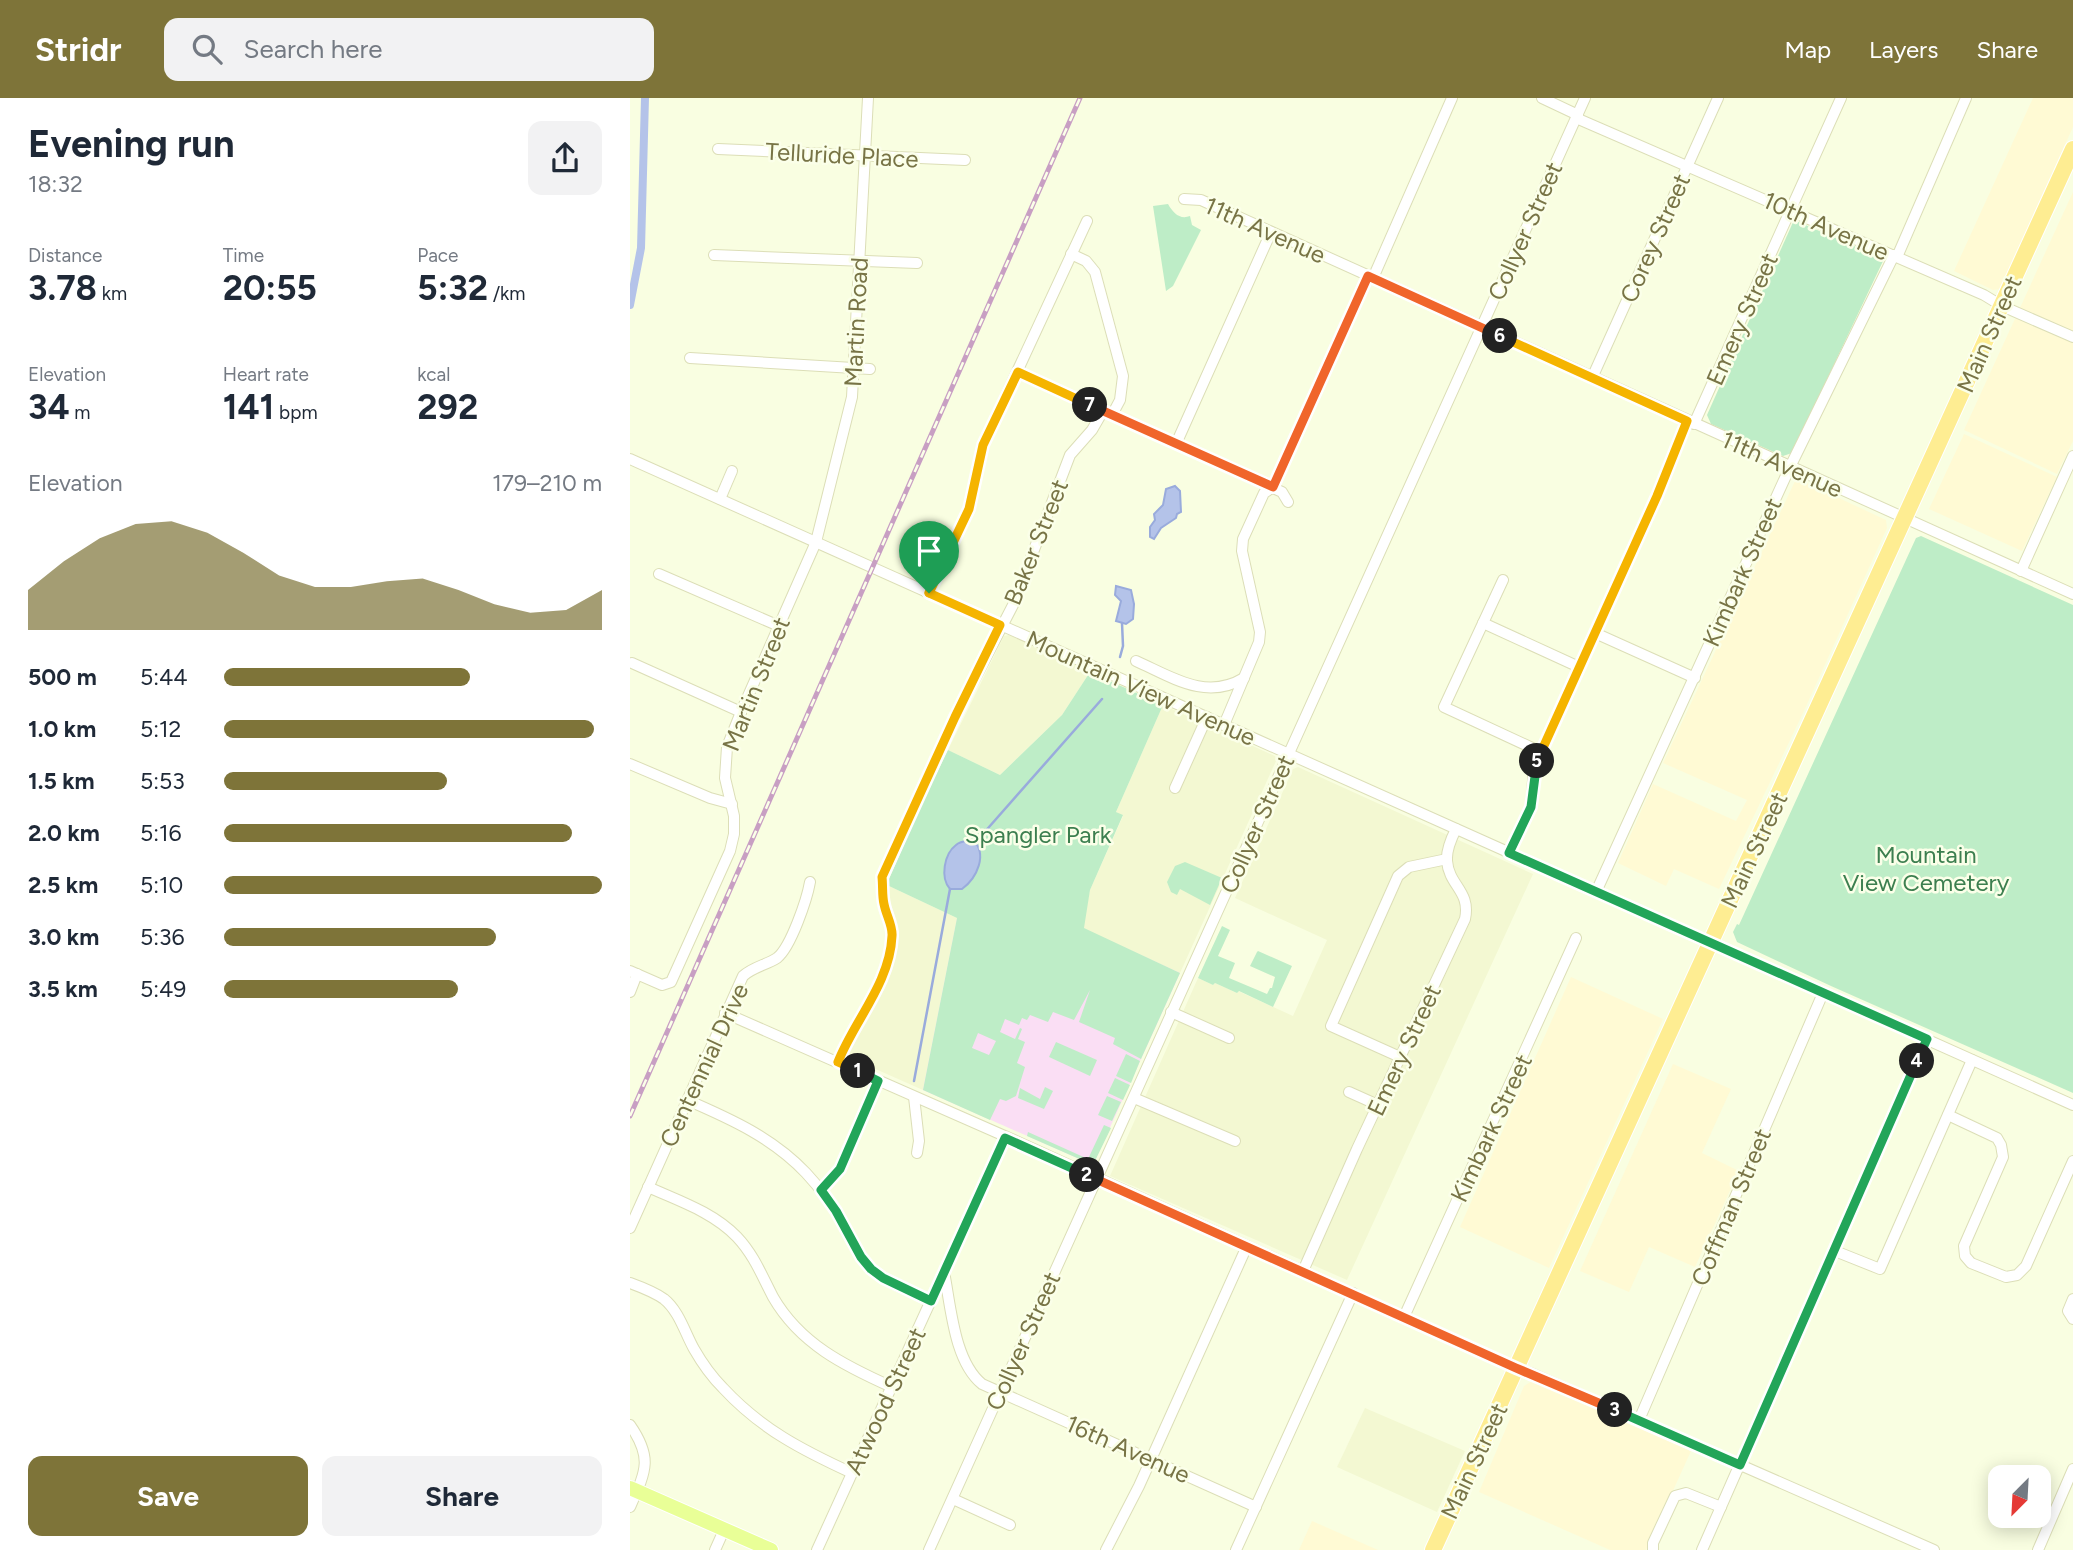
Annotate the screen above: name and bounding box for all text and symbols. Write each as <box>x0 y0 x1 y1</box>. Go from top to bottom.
search box <box>164 18 654 81</box>
text: Stridr <box>35 30 122 69</box>
icon: search <box>188 30 226 68</box>
text: Search here <box>244 33 383 65</box>
text: Map <box>1784 35 1831 64</box>
text: Layers <box>1869 35 1938 64</box>
text: Share <box>1976 35 2038 64</box>
text: Evening run <box>28 121 235 167</box>
button: share <box>528 121 602 195</box>
street label: Telluride Place <box>765 137 919 173</box>
street label: Collyer Street <box>1482 157 1568 305</box>
street label: Corey Street <box>1614 169 1696 307</box>
text: 18:32 <box>28 170 83 198</box>
street label: 10th Avenue <box>1759 185 1893 267</box>
street label: 11th Avenue <box>1200 190 1330 270</box>
text: Distance <box>28 244 102 267</box>
text: Time <box>223 244 264 267</box>
text: Pace <box>417 244 458 267</box>
street label: Emery Street <box>1700 248 1784 390</box>
street label: Martin Road <box>838 256 874 388</box>
text: 3.78 <box>28 267 97 309</box>
text: 20:55 <box>223 267 317 309</box>
text: 5:32 <box>417 267 488 309</box>
street label: Main Street <box>1950 271 2028 397</box>
text: km <box>97 282 127 305</box>
text: /km <box>488 282 525 305</box>
pin: 6 <box>1482 318 1518 354</box>
text: 6 <box>1494 324 1505 347</box>
text: Elevation <box>28 363 106 386</box>
text: Heart rate <box>223 363 309 386</box>
text: kcal <box>417 363 451 386</box>
text: 34 <box>28 386 70 428</box>
text: 141 <box>223 386 274 428</box>
text: 292 <box>417 386 478 428</box>
pin: 7 <box>1072 388 1107 422</box>
text: 7 <box>1084 393 1095 416</box>
text: m <box>70 401 91 424</box>
text: bpm <box>274 401 318 424</box>
street label: 11th Avenue <box>1717 424 1847 504</box>
text: Elevation <box>28 469 123 497</box>
text: 179–210 m <box>492 469 602 497</box>
street label: Baker Street <box>998 475 1074 609</box>
street label: Kimbark Street <box>1696 493 1788 651</box>
pin <box>899 521 959 593</box>
icon: arrive <box>910 532 948 570</box>
street label: Martin Street <box>716 613 796 755</box>
street label: Mountain View Avenue <box>1022 624 1260 752</box>
text: 500 m <box>28 663 97 691</box>
text: 5:44 <box>140 663 188 691</box>
text: 1.0 km <box>28 715 96 743</box>
text: 5:12 <box>140 715 181 743</box>
pin: 5 <box>1520 744 1555 778</box>
text: 5 <box>1531 749 1542 772</box>
street label: Collyer Street <box>1214 750 1300 898</box>
text: 1.5 km <box>28 767 95 795</box>
text: 5:53 <box>140 767 185 795</box>
street label: Main Street <box>1715 787 1793 913</box>
text: 2.0 km <box>28 819 100 847</box>
text: 5:16 <box>140 819 182 847</box>
park label: Spangler Park <box>965 820 1112 849</box>
park label: Mountain View Cemetery <box>1843 840 2010 897</box>
text: 2.5 km <box>28 871 98 899</box>
text: 5:10 <box>140 871 183 899</box>
text: 3.0 km <box>28 923 99 951</box>
text: 5:36 <box>140 923 185 951</box>
text: 3.5 km <box>28 975 98 1003</box>
text: 5:49 <box>140 975 186 1003</box>
street label: Centennial Drive <box>653 979 755 1151</box>
street label: Emery Street <box>1361 980 1447 1120</box>
pin: 4 <box>1900 1044 1934 1079</box>
street label: Kimbark Street <box>1444 1049 1538 1207</box>
text: 4 <box>1910 1049 1923 1072</box>
pin: 1 <box>840 1054 876 1088</box>
text: 1 <box>853 1059 862 1082</box>
street label: Coffman Street <box>1685 1124 1777 1290</box>
pin: 2 <box>1070 1158 1105 1192</box>
text: 2 <box>1081 1163 1092 1186</box>
street label: Collyer Street <box>980 1267 1066 1415</box>
street label: Atwood Street <box>838 1323 932 1479</box>
pin: 3 <box>1598 1392 1632 1428</box>
street label: Main Street <box>1435 1398 1513 1524</box>
text: 3 <box>1609 1398 1620 1421</box>
street label: 16th Avenue <box>1061 1409 1195 1489</box>
button: Save <box>28 1456 308 1536</box>
button: Share <box>322 1456 602 1536</box>
north arrow <box>1988 1465 2051 1528</box>
map controls <box>1988 1465 2051 1528</box>

